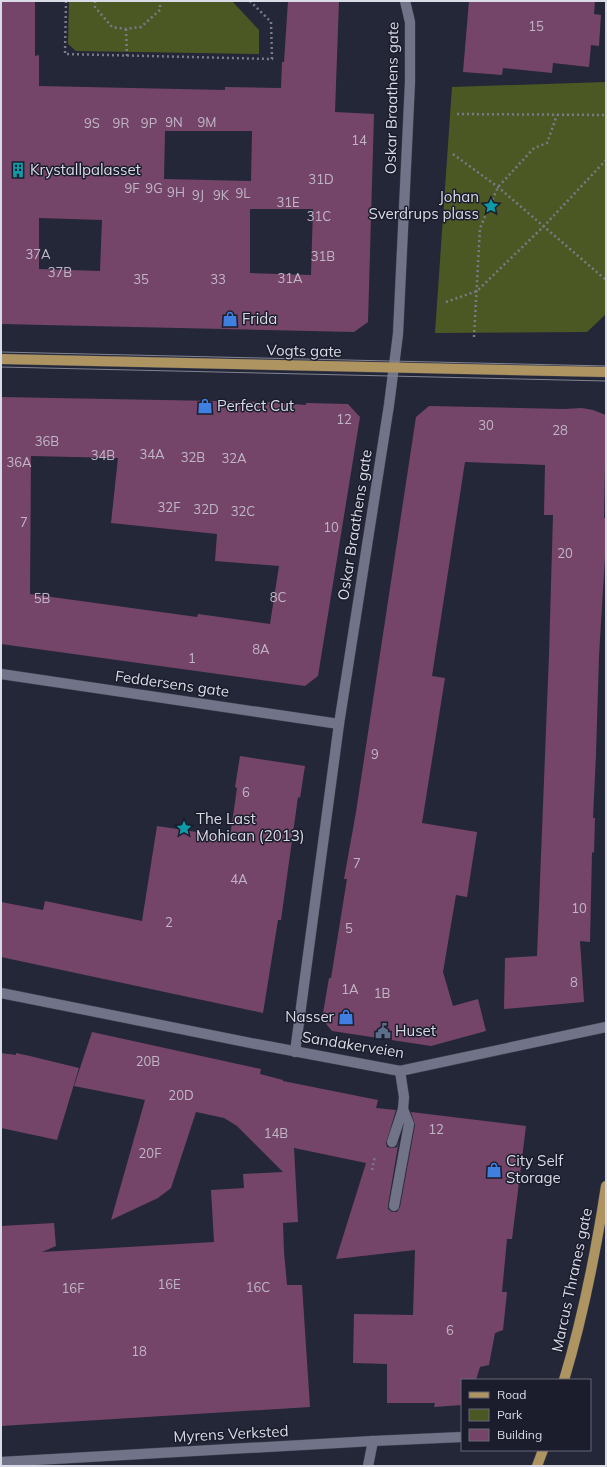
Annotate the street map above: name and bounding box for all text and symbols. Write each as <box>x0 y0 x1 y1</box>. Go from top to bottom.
house number: 15 <box>528 18 544 34</box>
street label: Oskar Braathens gate <box>381 22 402 174</box>
house number: 9N <box>165 114 183 130</box>
house number: 9M <box>198 114 216 130</box>
house number: 9S <box>84 115 100 131</box>
house number: 9R <box>113 115 129 131</box>
house number: 9P <box>141 115 157 131</box>
house number: 14 <box>351 132 367 148</box>
place label: Krystallpalasset <box>30 160 141 179</box>
building icon: Krystallpalasset <box>9 161 27 179</box>
house number: 31D <box>308 171 334 187</box>
house number: 9F <box>124 180 140 196</box>
house number: 9G <box>145 180 163 196</box>
house number: 9H <box>167 184 185 200</box>
house number: 9L <box>236 185 250 201</box>
house number: 9J <box>192 187 204 203</box>
house number: 9K <box>213 187 230 203</box>
place label: Johan Sverdrups plass <box>368 187 479 223</box>
house number: 31E <box>276 194 300 210</box>
place icon: Johan Sverdrups plass <box>482 197 500 215</box>
house number: 31C <box>307 208 331 224</box>
house number: 37A <box>25 246 51 262</box>
house number: 31B <box>311 248 335 264</box>
house number: 37B <box>48 264 72 280</box>
house number: 31A <box>277 270 303 286</box>
house number: 35 <box>133 271 149 287</box>
house number: 33 <box>210 271 226 287</box>
place label: Frida <box>242 309 277 328</box>
shop icon: Frida <box>221 310 239 328</box>
street label: Vogts gate <box>266 340 342 361</box>
place label: Perfect Cut <box>217 396 294 415</box>
shop icon: Perfect Cut <box>196 397 214 415</box>
house number: 12 <box>336 411 352 427</box>
house number: 30 <box>478 417 494 433</box>
house number: 28 <box>552 422 568 438</box>
house number: 36B <box>35 433 59 449</box>
house number: 34A <box>139 446 165 462</box>
house number: 34B <box>91 447 115 463</box>
street label: Oskar Braathens gate <box>333 448 376 602</box>
house number: 32B <box>181 449 205 465</box>
house number: 32A <box>221 450 247 466</box>
house number: 36A <box>6 454 32 470</box>
house number: 32F <box>158 499 180 515</box>
house number: 32D <box>193 501 219 517</box>
house number: 32C <box>231 503 255 519</box>
house number: 7 <box>20 514 28 530</box>
house number: 10 <box>323 519 339 535</box>
house number: 20 <box>557 545 573 561</box>
house number: 8C <box>270 589 286 605</box>
house number: 5B <box>34 590 50 606</box>
house number: 8A <box>252 641 270 657</box>
house number: 1 <box>188 650 196 666</box>
street label: Feddersens gate <box>114 666 230 701</box>
house number: 9 <box>371 746 379 762</box>
house number: 6 <box>242 784 250 800</box>
place label: The Last Mohican (2013) <box>196 809 304 845</box>
place icon: The Last Mohican (2013) <box>175 819 193 837</box>
house number: 7 <box>353 855 361 871</box>
house number: 4A <box>230 871 248 887</box>
house number: 10 <box>571 900 587 916</box>
house number: 2 <box>165 914 173 930</box>
house number: 5 <box>345 920 353 936</box>
house number: 8 <box>570 974 578 990</box>
house number: 1A <box>341 981 359 997</box>
house number: 1B <box>374 985 390 1001</box>
place label: Nasser <box>285 1007 335 1026</box>
shop icon: Nasser <box>337 1008 355 1026</box>
place label: Huset <box>395 1021 436 1040</box>
public building icon: Huset <box>374 1022 392 1040</box>
street label: Sandakerveien <box>301 1027 406 1062</box>
house number: 20B <box>136 1053 160 1069</box>
house number: 20D <box>168 1087 194 1103</box>
house number: 12 <box>428 1121 444 1137</box>
house number: 14B <box>264 1125 288 1141</box>
house number: 20F <box>139 1145 161 1161</box>
place label: City Self Storage <box>506 1151 564 1187</box>
shop icon: City Self Storage <box>485 1161 503 1179</box>
street label: Marcus Thranes gate <box>547 1206 596 1354</box>
house number: 16E <box>157 1276 181 1292</box>
house number: 16C <box>246 1279 270 1295</box>
house number: 16F <box>62 1280 84 1296</box>
house number: 6 <box>446 1322 454 1338</box>
house number: 18 <box>131 1343 147 1359</box>
legend <box>461 1379 591 1451</box>
text: Road <box>497 1387 526 1402</box>
text: Park <box>497 1407 523 1422</box>
street label: Myrens Verksted <box>173 1421 289 1446</box>
text: Building <box>497 1427 542 1442</box>

